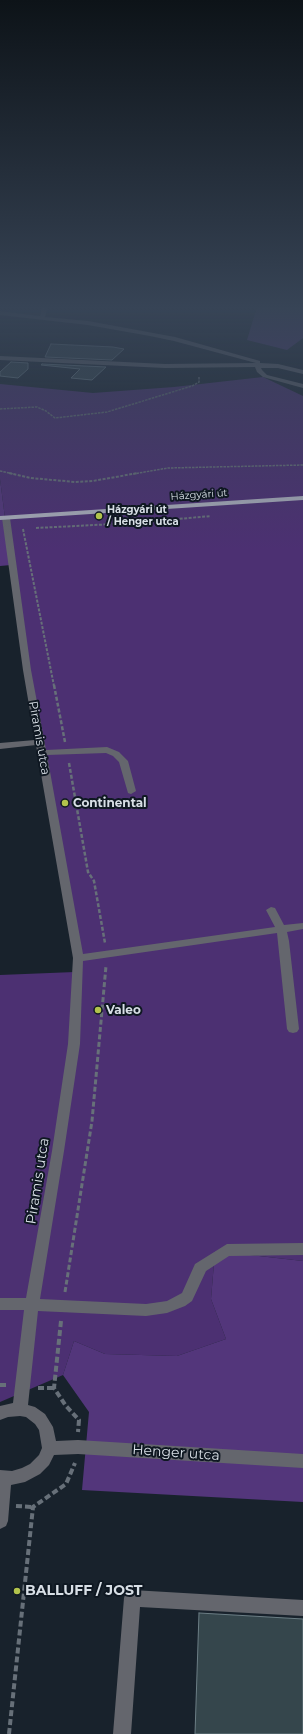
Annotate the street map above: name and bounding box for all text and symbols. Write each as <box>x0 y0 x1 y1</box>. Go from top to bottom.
street label: Házgyári út <box>170 487 228 503</box>
place label: Házgyári út / Henger utca <box>107 504 179 528</box>
marker: Házgyári út / Henger utca <box>94 511 104 521</box>
street label: Piramis utca <box>25 700 53 776</box>
place label: Continental <box>73 796 147 810</box>
marker: Continental <box>60 798 70 808</box>
place label: Valeo <box>106 1003 141 1017</box>
marker: Valeo <box>93 1005 103 1015</box>
street label: Piramis utca <box>23 1137 53 1225</box>
street label: Henger utca <box>132 1442 220 1464</box>
place label: BALLUFF / JOST <box>25 1583 142 1599</box>
marker: BALLUFF / JOST <box>12 1586 22 1596</box>

